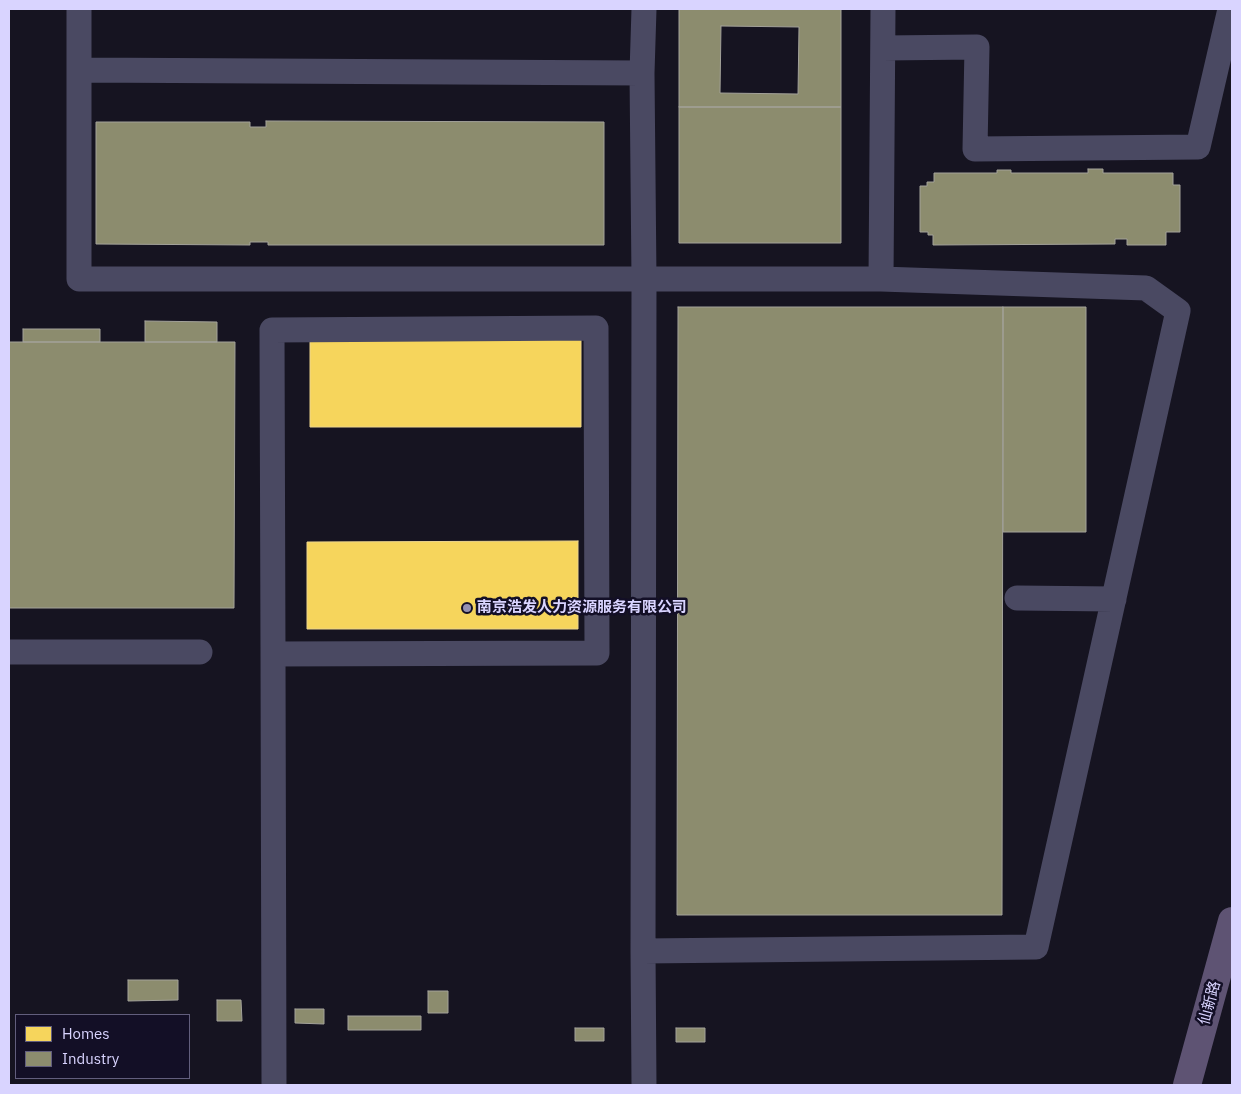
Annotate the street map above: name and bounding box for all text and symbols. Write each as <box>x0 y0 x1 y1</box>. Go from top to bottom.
place label: 南京浩发人力资源服务有限公司 <box>477 599 687 617</box>
marker: 南京浩发人力资源服务有限公司 <box>461 602 473 614</box>
street label: 仙新路 <box>1195 979 1225 1027</box>
legend <box>15 1014 190 1079</box>
text: Homes <box>62 1024 110 1043</box>
text: Industry <box>62 1049 119 1068</box>

